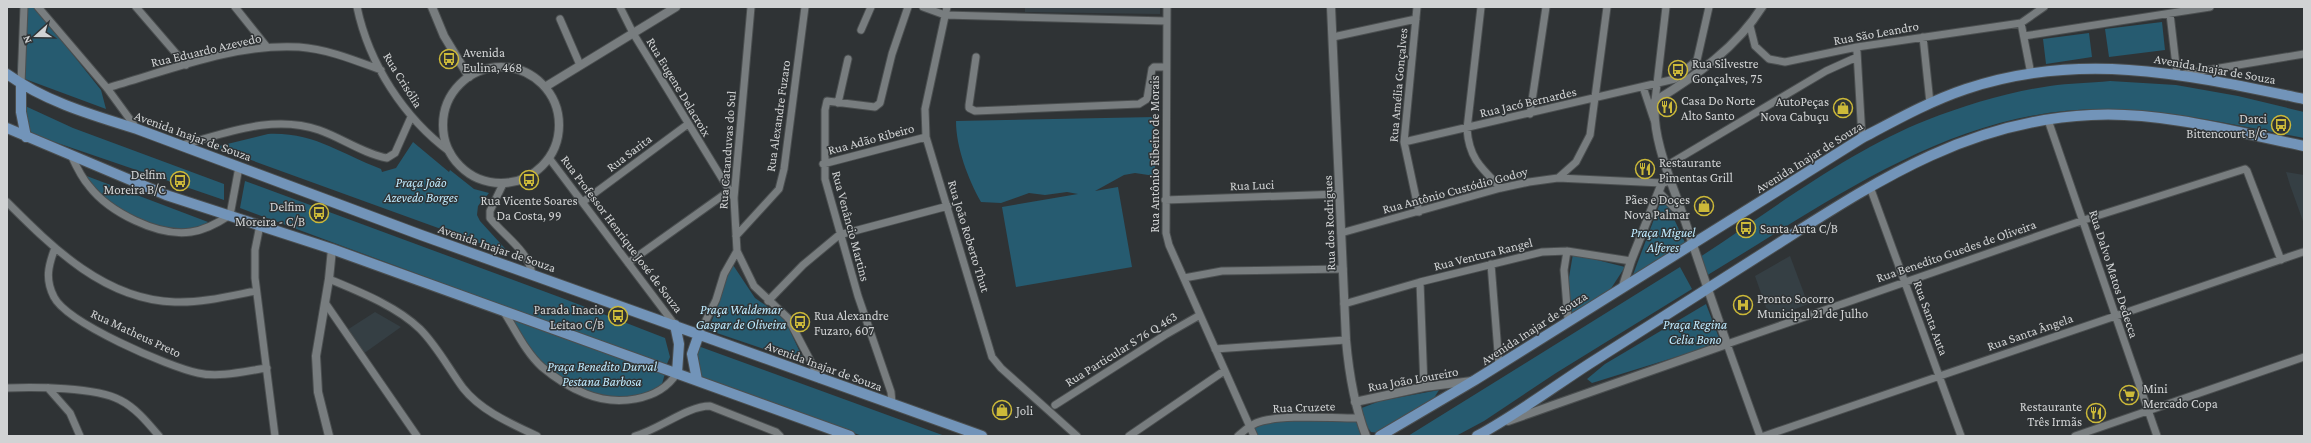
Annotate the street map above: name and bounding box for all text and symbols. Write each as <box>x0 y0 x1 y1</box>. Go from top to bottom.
north arrow <box>16 16 56 56</box>
street label: Rua São Leandro <box>1832 18 1920 48</box>
street label: Rua Amélia Gonçalves <box>1386 27 1410 143</box>
street label: Rua Eduardo Azevedo <box>149 30 263 70</box>
text: N <box>20 33 34 45</box>
street label: Rua Eugene Delacroix <box>644 35 714 139</box>
place label: Avenida Eulina, 468 <box>463 45 522 75</box>
bus stop icon: Avenida Eulina, 468 <box>438 48 460 70</box>
street label: Rua Crisólia <box>380 50 426 110</box>
street label: Avenida Inajar de Souza <box>2153 51 2277 88</box>
place label: Rua Silvestre Gonçalves, 75 <box>1692 56 1763 86</box>
street label: Rua Alexandre Fuzaro <box>763 59 793 173</box>
bus stop icon: Rua Silvestre Gonçalves, 75 <box>1667 59 1689 81</box>
street label: Rua Antônio Ribeiro de Morais <box>1147 75 1162 233</box>
street label: Rua Jacó Bernardes <box>1478 84 1578 120</box>
street label: Rua Catanduvas do Sul <box>715 90 739 210</box>
place label: Casa Do Norte Alto Santo <box>1681 93 1755 123</box>
place label: AutoPeças Nova Cabuçu <box>1760 94 1829 124</box>
restaurant icon: Casa Do Norte Alto Santo <box>1656 96 1678 118</box>
shop icon: AutoPeças Nova Cabuçu <box>1832 97 1854 119</box>
street label: Avenida Inajar de Souza <box>132 108 254 165</box>
place label: Darci Bittencourt B/C <box>2186 111 2268 141</box>
bus stop icon: Darci Bittencourt B/C <box>2270 114 2292 136</box>
street label: Avenida Inajar de Souza <box>1753 118 1866 197</box>
street label: Rua Adão Ribeiro <box>826 120 916 158</box>
street label: Rua Sarita <box>603 131 655 175</box>
street label: Rua Professor Henrique José de Souza <box>558 152 686 316</box>
place label: Restaurante Pimentas Grill <box>1659 155 1734 185</box>
restaurant icon: Restaurante Pimentas Grill <box>1634 158 1656 180</box>
street label: Rua Antônio Custódio Godoy <box>1381 163 1530 217</box>
place label: Delfim Moreira B/C <box>104 167 167 197</box>
bus stop icon: Rua Vicente Soares Da Costa, 99 <box>518 169 540 191</box>
street label: Rua Venâncio Martins <box>829 169 873 283</box>
bus stop icon: Delfim Moreira B/C <box>169 170 191 192</box>
park label: Praça João Azevedo Borges <box>383 175 458 205</box>
street label: Rua dos Rodrigues <box>1320 175 1338 271</box>
street label: Rua Luci <box>1230 177 1275 193</box>
street label: Rua João Roberto Thut <box>945 178 993 295</box>
place label: Pães e Doçes Nova Palmar <box>1624 192 1690 222</box>
place label: Rua Vicente Soares Da Costa, 99 <box>480 193 578 223</box>
shop icon: Pães e Doçes Nova Palmar <box>1693 195 1715 217</box>
place label: Delfim Moreira - C/B <box>235 199 306 229</box>
bus stop icon: Delfim Moreira - C/B <box>308 202 330 224</box>
street label: Rua Dalvo Matos Dedecca <box>2086 208 2142 340</box>
bus stop icon: Santa Auta C/B <box>1735 217 1757 239</box>
street label: Rua Benedito Guedes de Oliveira <box>1874 217 2038 285</box>
street label: Avenida Inajar de Souza <box>436 221 558 276</box>
place label: Santa Auta C/B <box>1760 221 1838 236</box>
park label: Praça Miguel Alferes <box>1631 225 1696 255</box>
street label: Rua Ventura Rangel <box>1432 234 1535 274</box>
street label: Rua Santa Auta <box>1911 279 1951 357</box>
street label: Avenida Inajar de Souza <box>1478 288 1590 369</box>
place label: Pronto Socorro Municipal 21 de Julho <box>1757 291 1868 321</box>
hospital icon: Pronto Socorro Municipal 21 de Julho <box>1732 294 1754 316</box>
place label: Parada Inacio Leitao C/B <box>534 302 604 332</box>
park label: Praça Waldemar Gaspar de Oliveira <box>696 302 786 332</box>
bus stop icon: Parada Inacio Leitao C/B <box>607 305 629 327</box>
street label: Rua Matheus Preto <box>88 306 184 360</box>
place label: Rua Alexandre Fuzaro, 607 <box>814 308 889 338</box>
street label: Rua Particular S 76 Q 463 <box>1062 308 1180 390</box>
street label: Rua Santa Ângela <box>1985 310 2075 354</box>
bus stop icon: Rua Alexandre Fuzaro, 607 <box>789 311 811 333</box>
park label: Praça Regina Celia Bono <box>1663 317 1727 347</box>
street label: Avenida Inajar de Souza <box>763 338 885 395</box>
park label: Praça Benedito Durval Pestana Barbosa <box>547 359 658 389</box>
street label: Rua João Loureiro <box>1367 364 1459 394</box>
place label: Mini Mercado Copa <box>2143 381 2218 411</box>
supermarket icon: Mini Mercado Copa <box>2118 384 2140 406</box>
street label: Rua Cruzete <box>1272 398 1336 416</box>
shop icon: Joli <box>991 399 1013 421</box>
place label: Restaurante Três Irmãs <box>2020 399 2082 429</box>
restaurant icon: Restaurante Três Irmãs <box>2085 402 2107 424</box>
place label: Joli <box>1015 403 1034 418</box>

